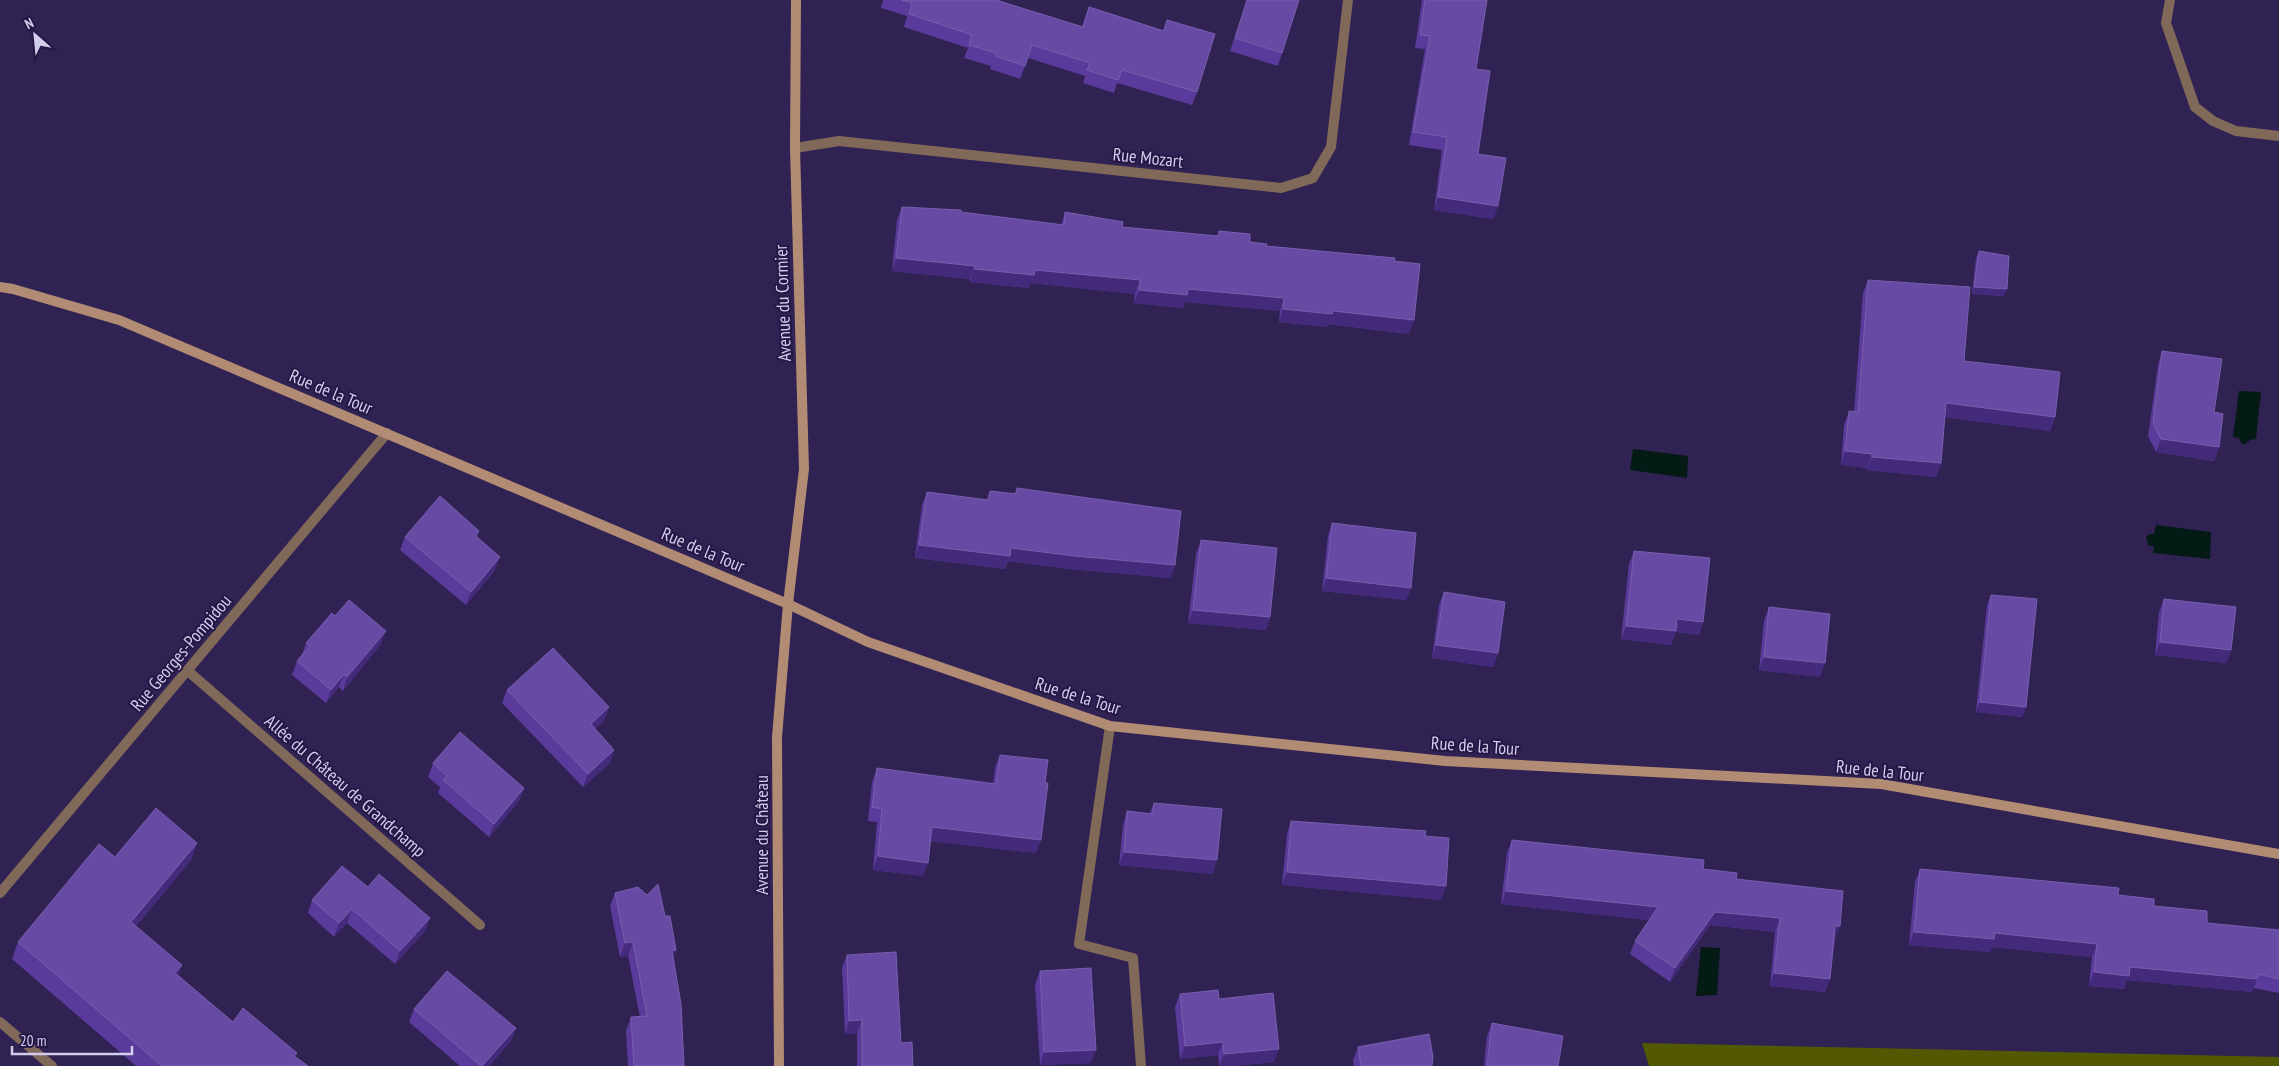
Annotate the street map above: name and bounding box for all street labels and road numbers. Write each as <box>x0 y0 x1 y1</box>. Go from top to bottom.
street label: Rue Mozart <box>1112 142 1184 173</box>
street label: Avenue du Cormier <box>769 244 796 362</box>
street label: Rue de la Tour <box>286 364 376 419</box>
street label: Rue de la Tour <box>658 522 748 577</box>
street label: Rue Georges-Pompidou <box>125 590 236 716</box>
street label: Rue de la Tour <box>1033 672 1124 719</box>
street label: Allée du Château de Grandchamp <box>260 709 431 862</box>
street label: Rue de la Tour <box>1430 731 1520 760</box>
street label: Rue de la Tour <box>1835 754 1925 787</box>
street label: Avenue du Château <box>750 775 773 895</box>

